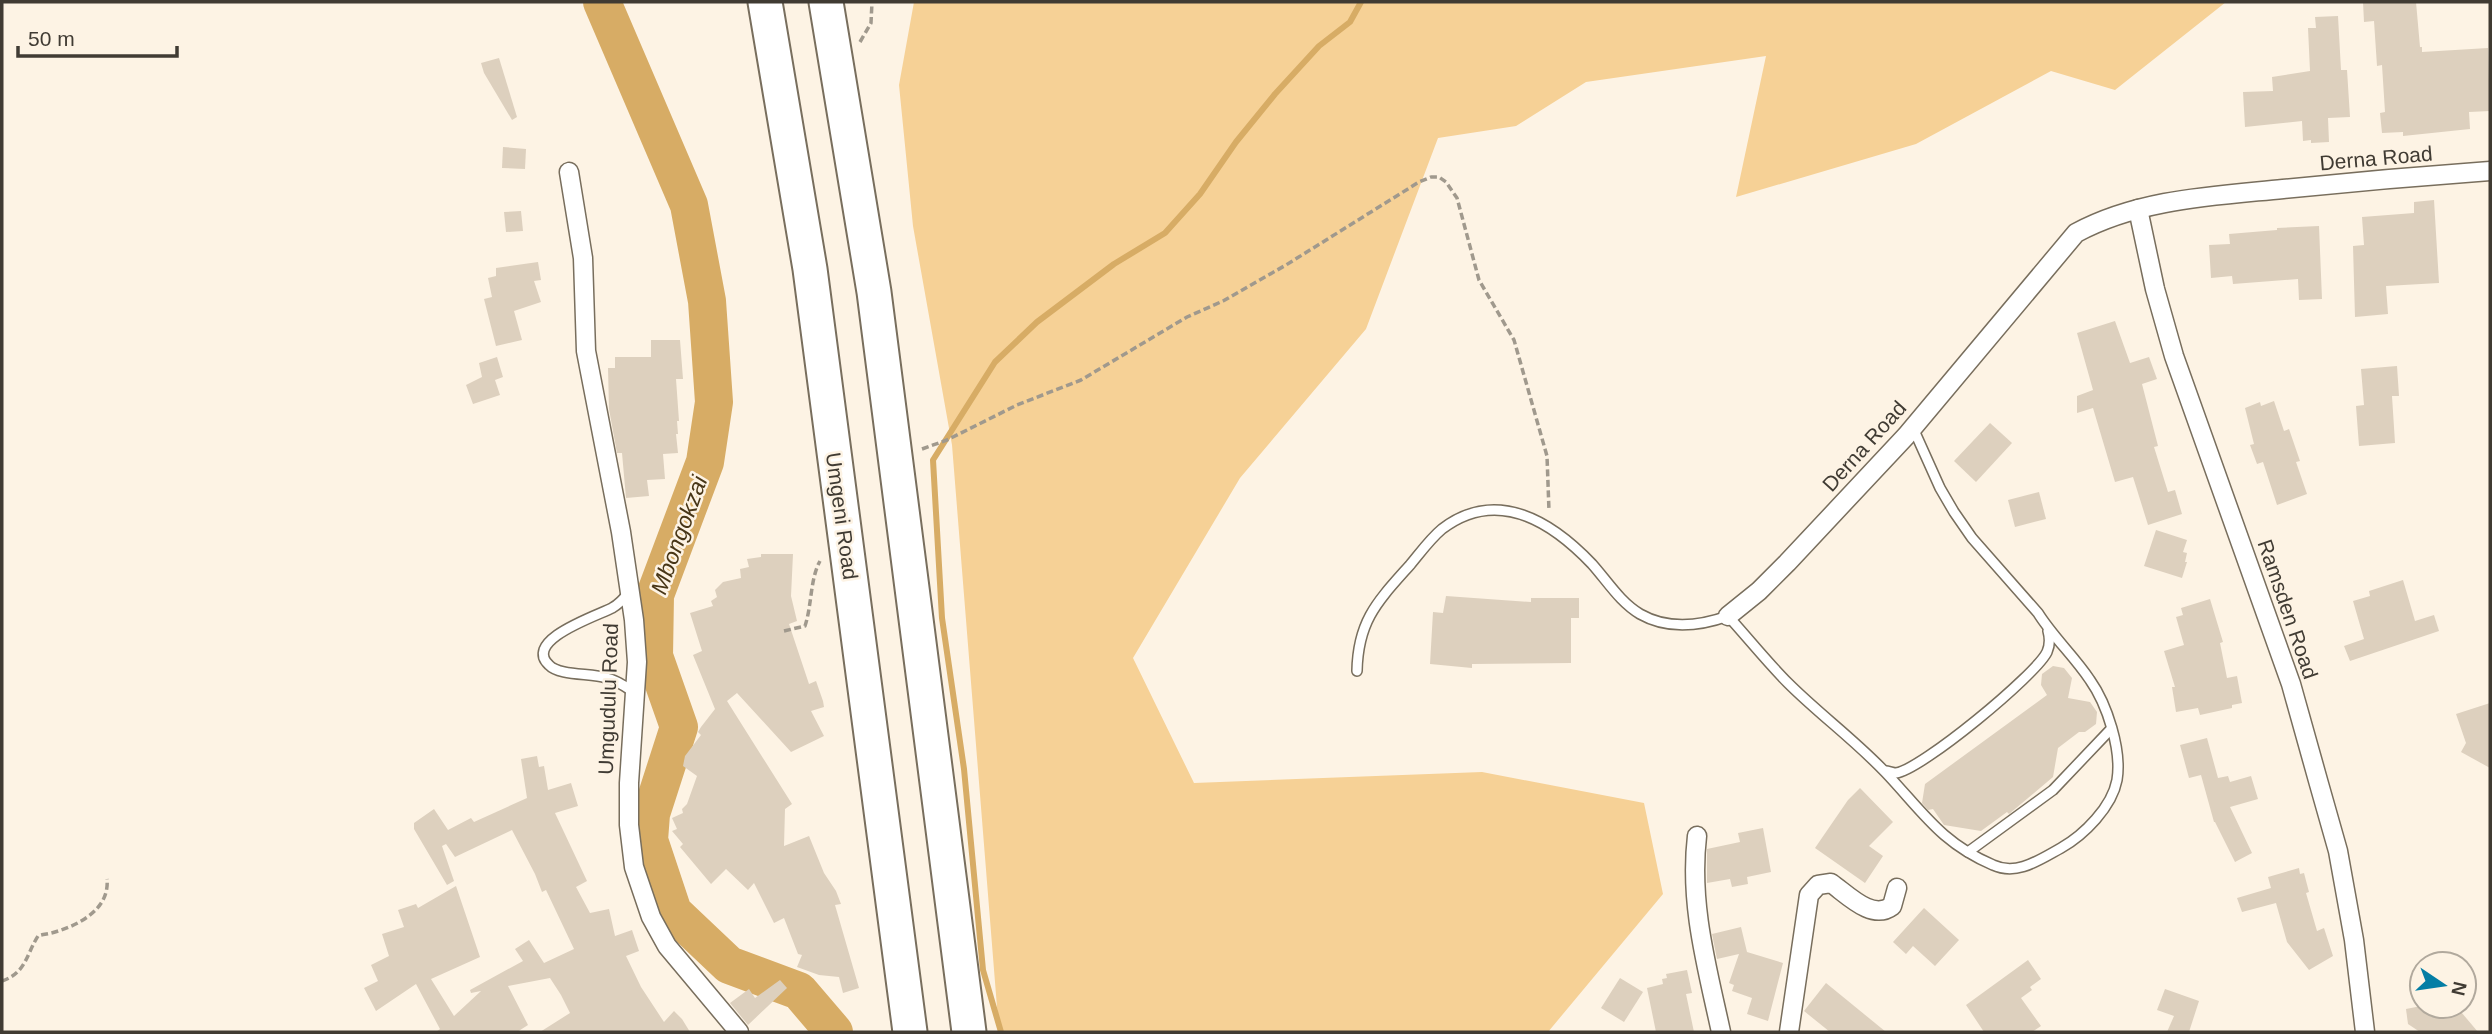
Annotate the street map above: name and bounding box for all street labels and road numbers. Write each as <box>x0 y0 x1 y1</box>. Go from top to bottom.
street label: Derna Road <box>2319 142 2433 174</box>
street label: Derna Road <box>1818 396 1910 496</box>
street label: Umgeni Road <box>822 451 862 581</box>
street label: Ramsden Road <box>2253 536 2323 682</box>
street label: Umgudulu Road <box>594 623 622 775</box>

